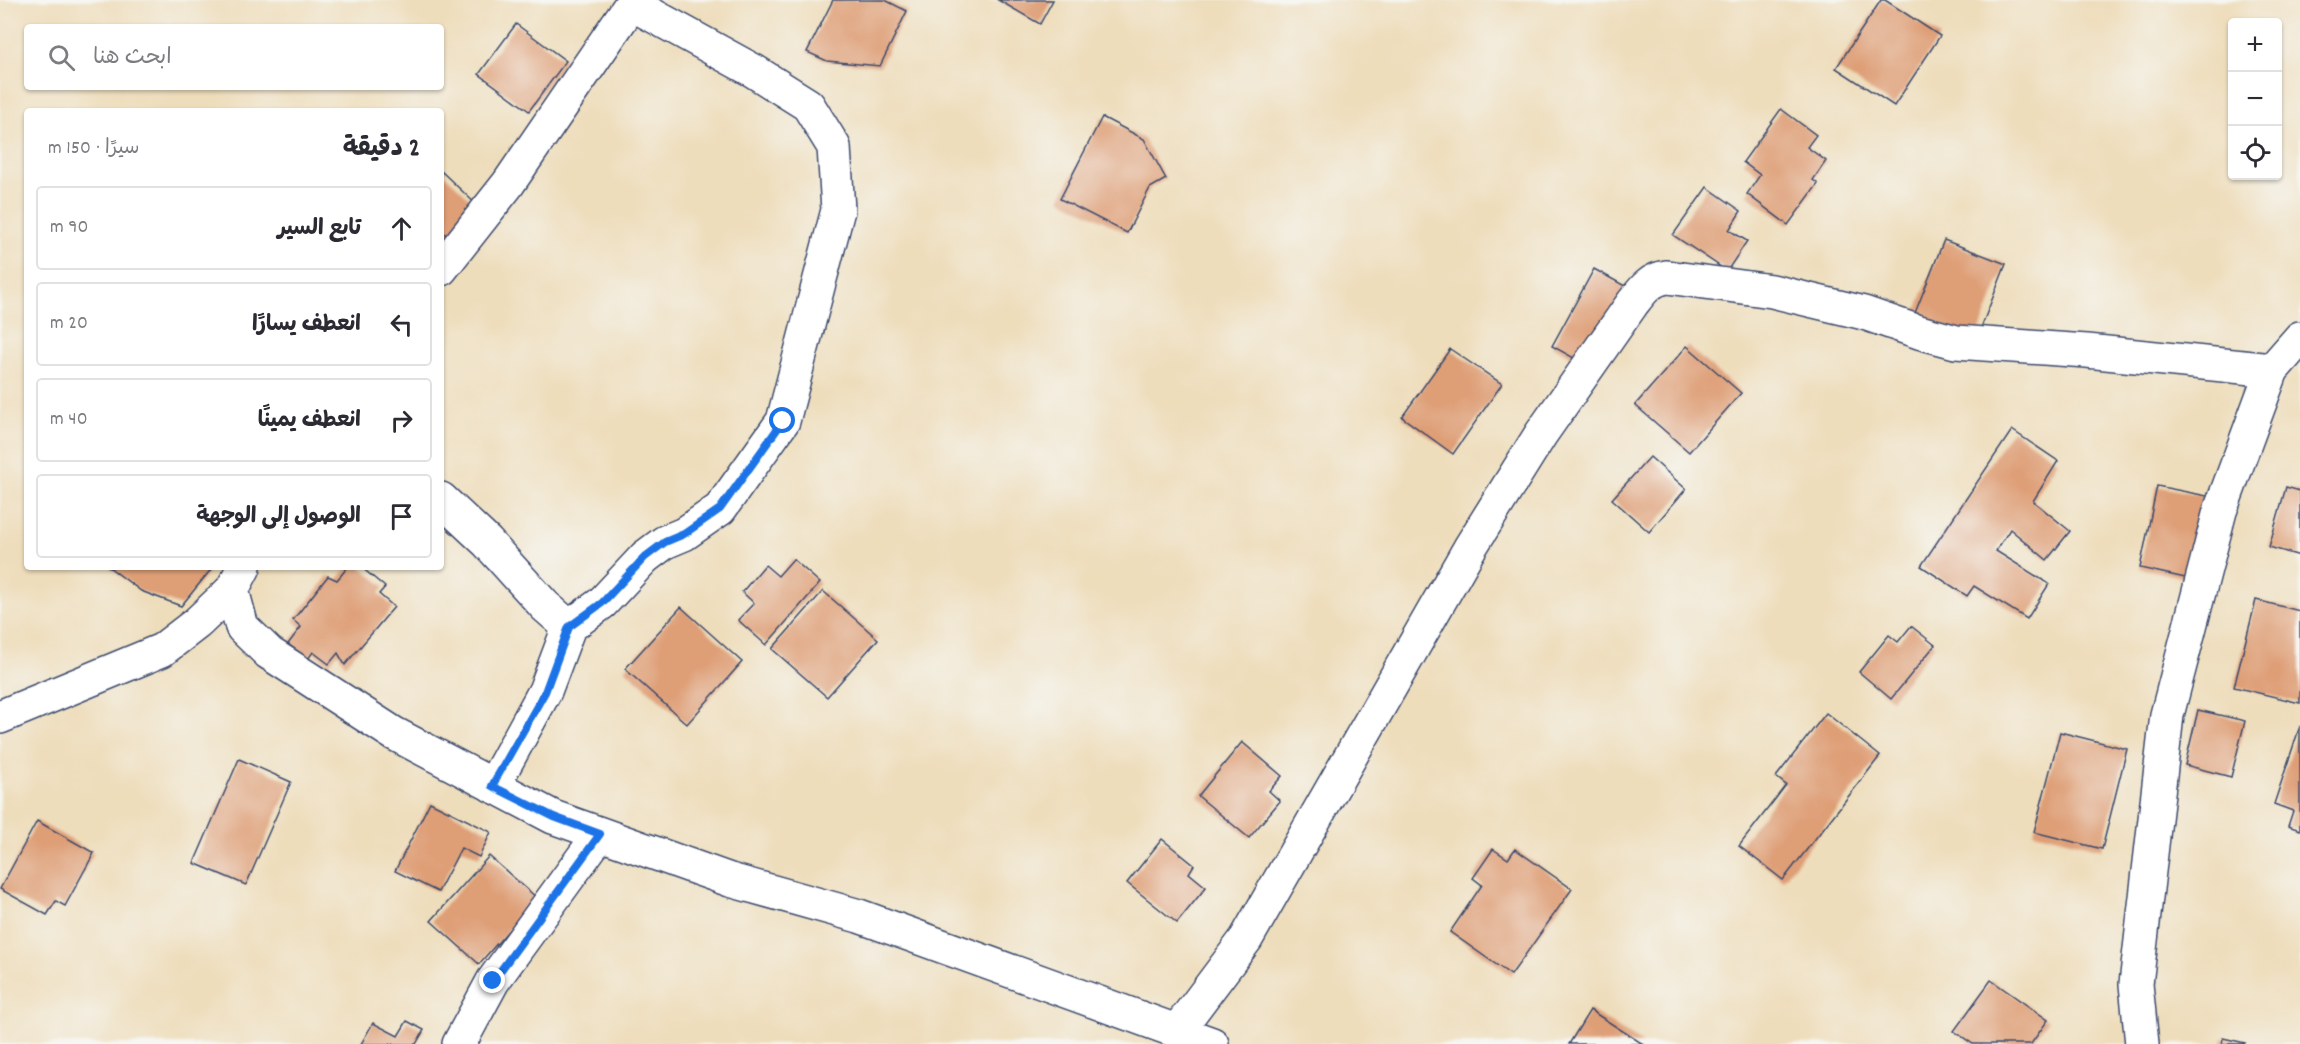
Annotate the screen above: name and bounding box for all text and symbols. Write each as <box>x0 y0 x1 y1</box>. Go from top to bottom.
map controls <box>2228 18 2282 180</box>
button: + <box>2228 18 2282 72</box>
search box <box>24 24 444 90</box>
icon: search <box>45 41 78 74</box>
text: ابحث هنا <box>93 43 172 74</box>
button: − <box>2228 72 2282 126</box>
button: locate <box>2228 126 2282 180</box>
text: 2 دقيقة <box>343 131 420 168</box>
text: سيرًا · 150 m <box>48 135 139 163</box>
icon: ahead <box>385 212 418 245</box>
text: 90 m <box>50 214 88 242</box>
text: تابع السير <box>278 214 361 245</box>
icon: left <box>385 308 418 341</box>
text: 20 m <box>50 310 88 338</box>
text: انعطف يسارًا <box>252 310 361 341</box>
icon: right <box>385 404 418 437</box>
text: 40 m <box>50 406 88 434</box>
text: انعطف يمينًا <box>258 406 361 437</box>
route start <box>769 407 795 433</box>
icon: arrive <box>385 500 418 533</box>
text: الوصول إلى الوجهة <box>196 502 361 533</box>
route end <box>479 967 505 993</box>

